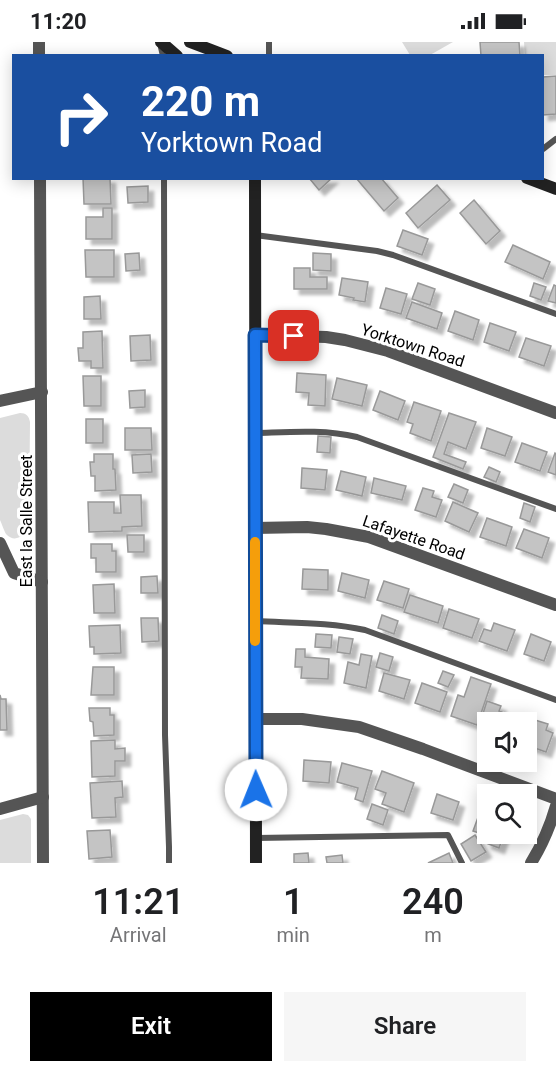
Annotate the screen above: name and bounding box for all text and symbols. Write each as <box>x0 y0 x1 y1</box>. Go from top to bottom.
text: 11:20 <box>30 9 87 34</box>
text: 220 m <box>141 77 260 126</box>
icon: right <box>42 78 120 156</box>
text: Yorktown Road <box>141 127 322 159</box>
pin <box>268 310 319 361</box>
icon: arrive <box>277 319 310 352</box>
street label: Yorktown Road <box>359 320 467 371</box>
street label: East la Salle Street <box>17 455 36 587</box>
street label: Lafayette Road <box>360 511 468 564</box>
map controls <box>477 712 537 844</box>
button: sound <box>477 712 537 772</box>
position arrow <box>224 758 288 822</box>
button: search <box>477 784 537 844</box>
text: 11:21 <box>92 881 184 923</box>
text: 1 <box>283 881 303 923</box>
text: 240 <box>402 881 464 923</box>
text: Arrival <box>110 923 167 947</box>
text: min <box>276 923 310 947</box>
text: m <box>424 923 442 947</box>
button: Exit <box>30 992 272 1061</box>
button: Share <box>284 992 526 1061</box>

